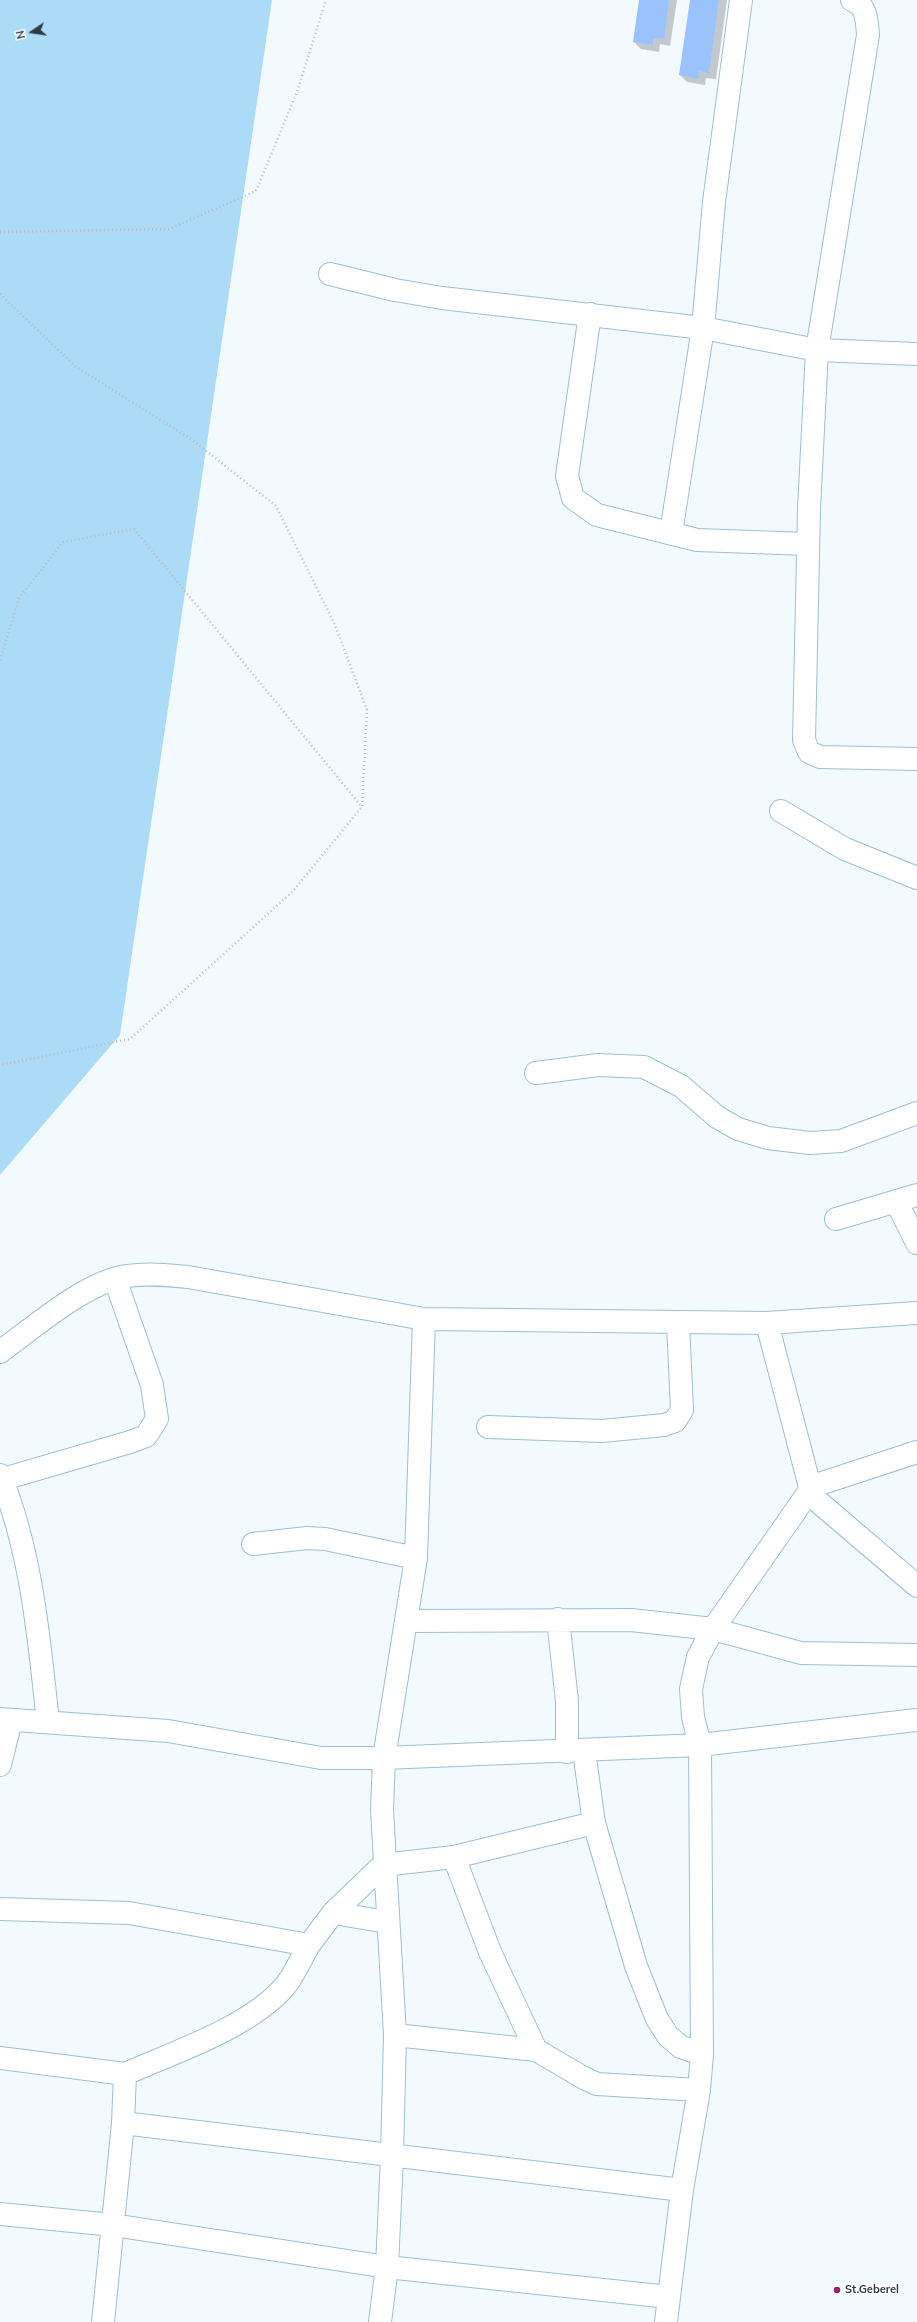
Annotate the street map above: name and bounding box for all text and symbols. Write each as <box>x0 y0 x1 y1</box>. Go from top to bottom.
north arrow <box>12 12 52 52</box>
text: N <box>13 29 28 40</box>
place label: St.Geberel <box>845 2283 899 2297</box>
marker: St.Geberel <box>832 2285 842 2295</box>

